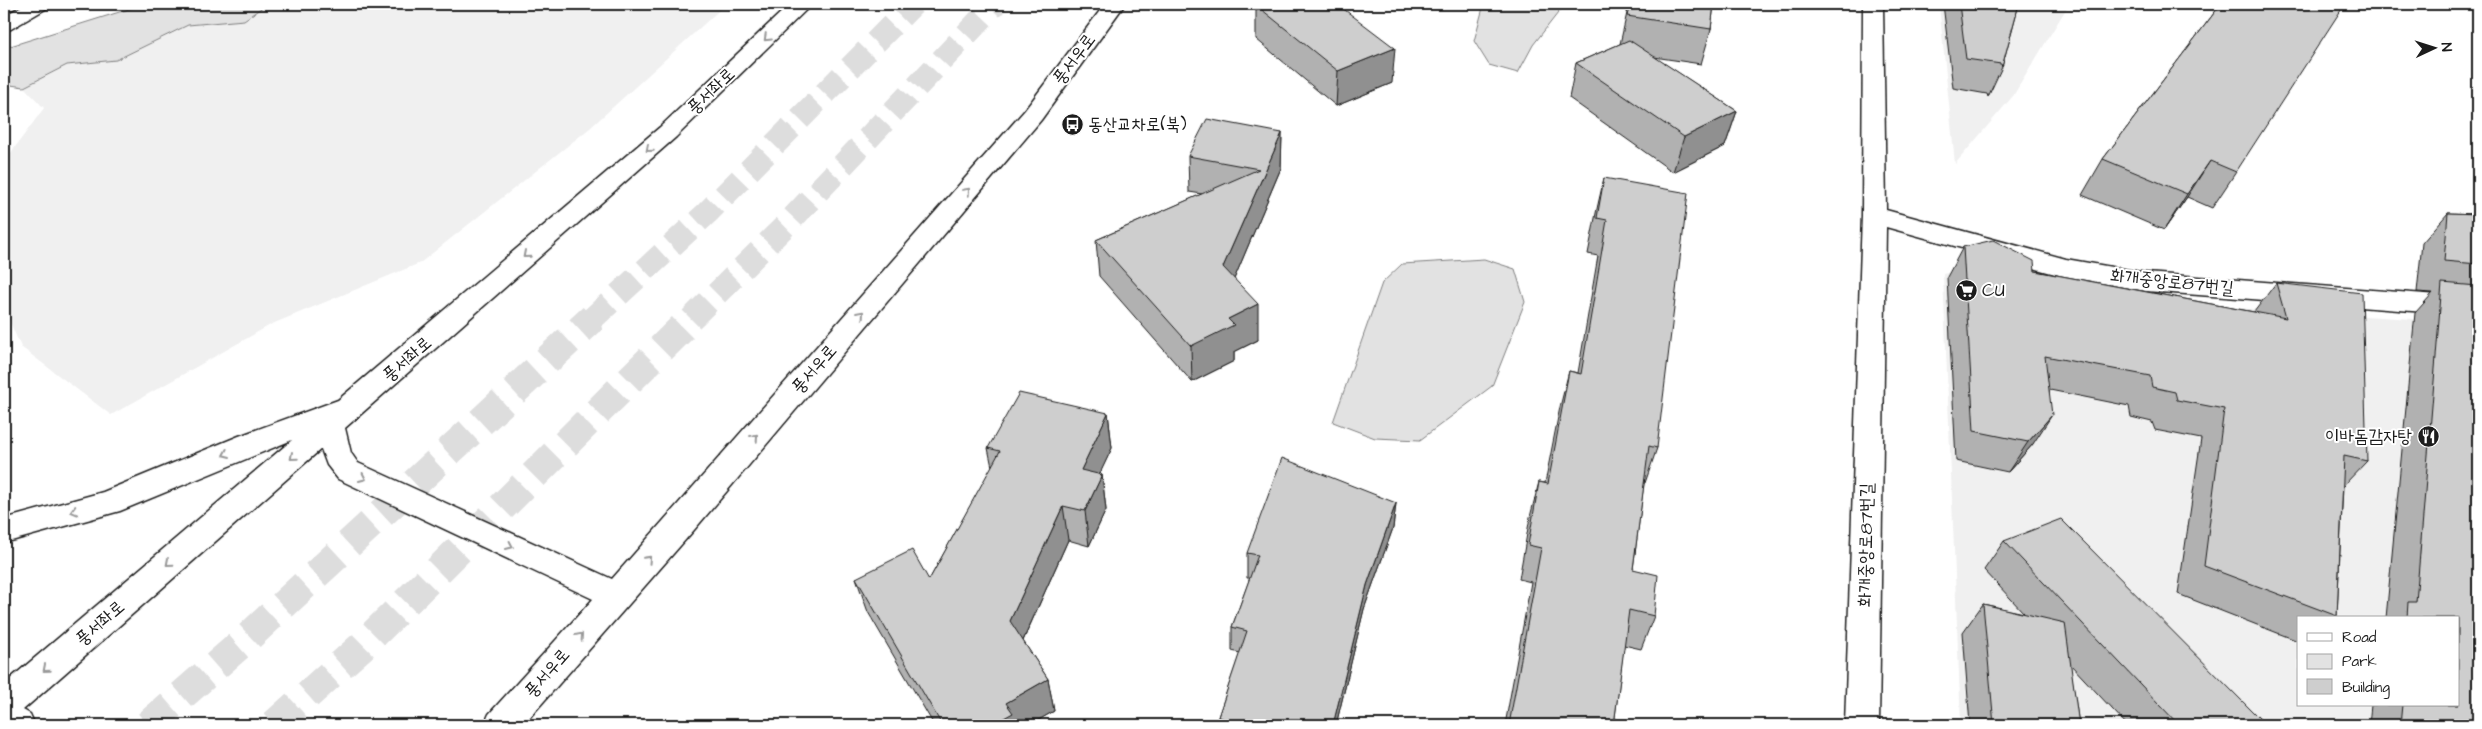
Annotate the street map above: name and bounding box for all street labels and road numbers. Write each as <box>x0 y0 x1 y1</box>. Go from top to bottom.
street label: 풍서우로 <box>1047 28 1101 90</box>
street label: 풍서좌로 <box>681 62 741 120</box>
street label: 화개중앙로87번길 <box>2109 263 2236 301</box>
street label: 풍서좌로 <box>377 331 437 387</box>
street label: 풍서우로 <box>786 339 842 399</box>
street label: 화개중앙로87번길 <box>1852 482 1880 607</box>
street label: 풍서좌로 <box>70 595 130 651</box>
street label: 풍서우로 <box>519 643 575 703</box>

